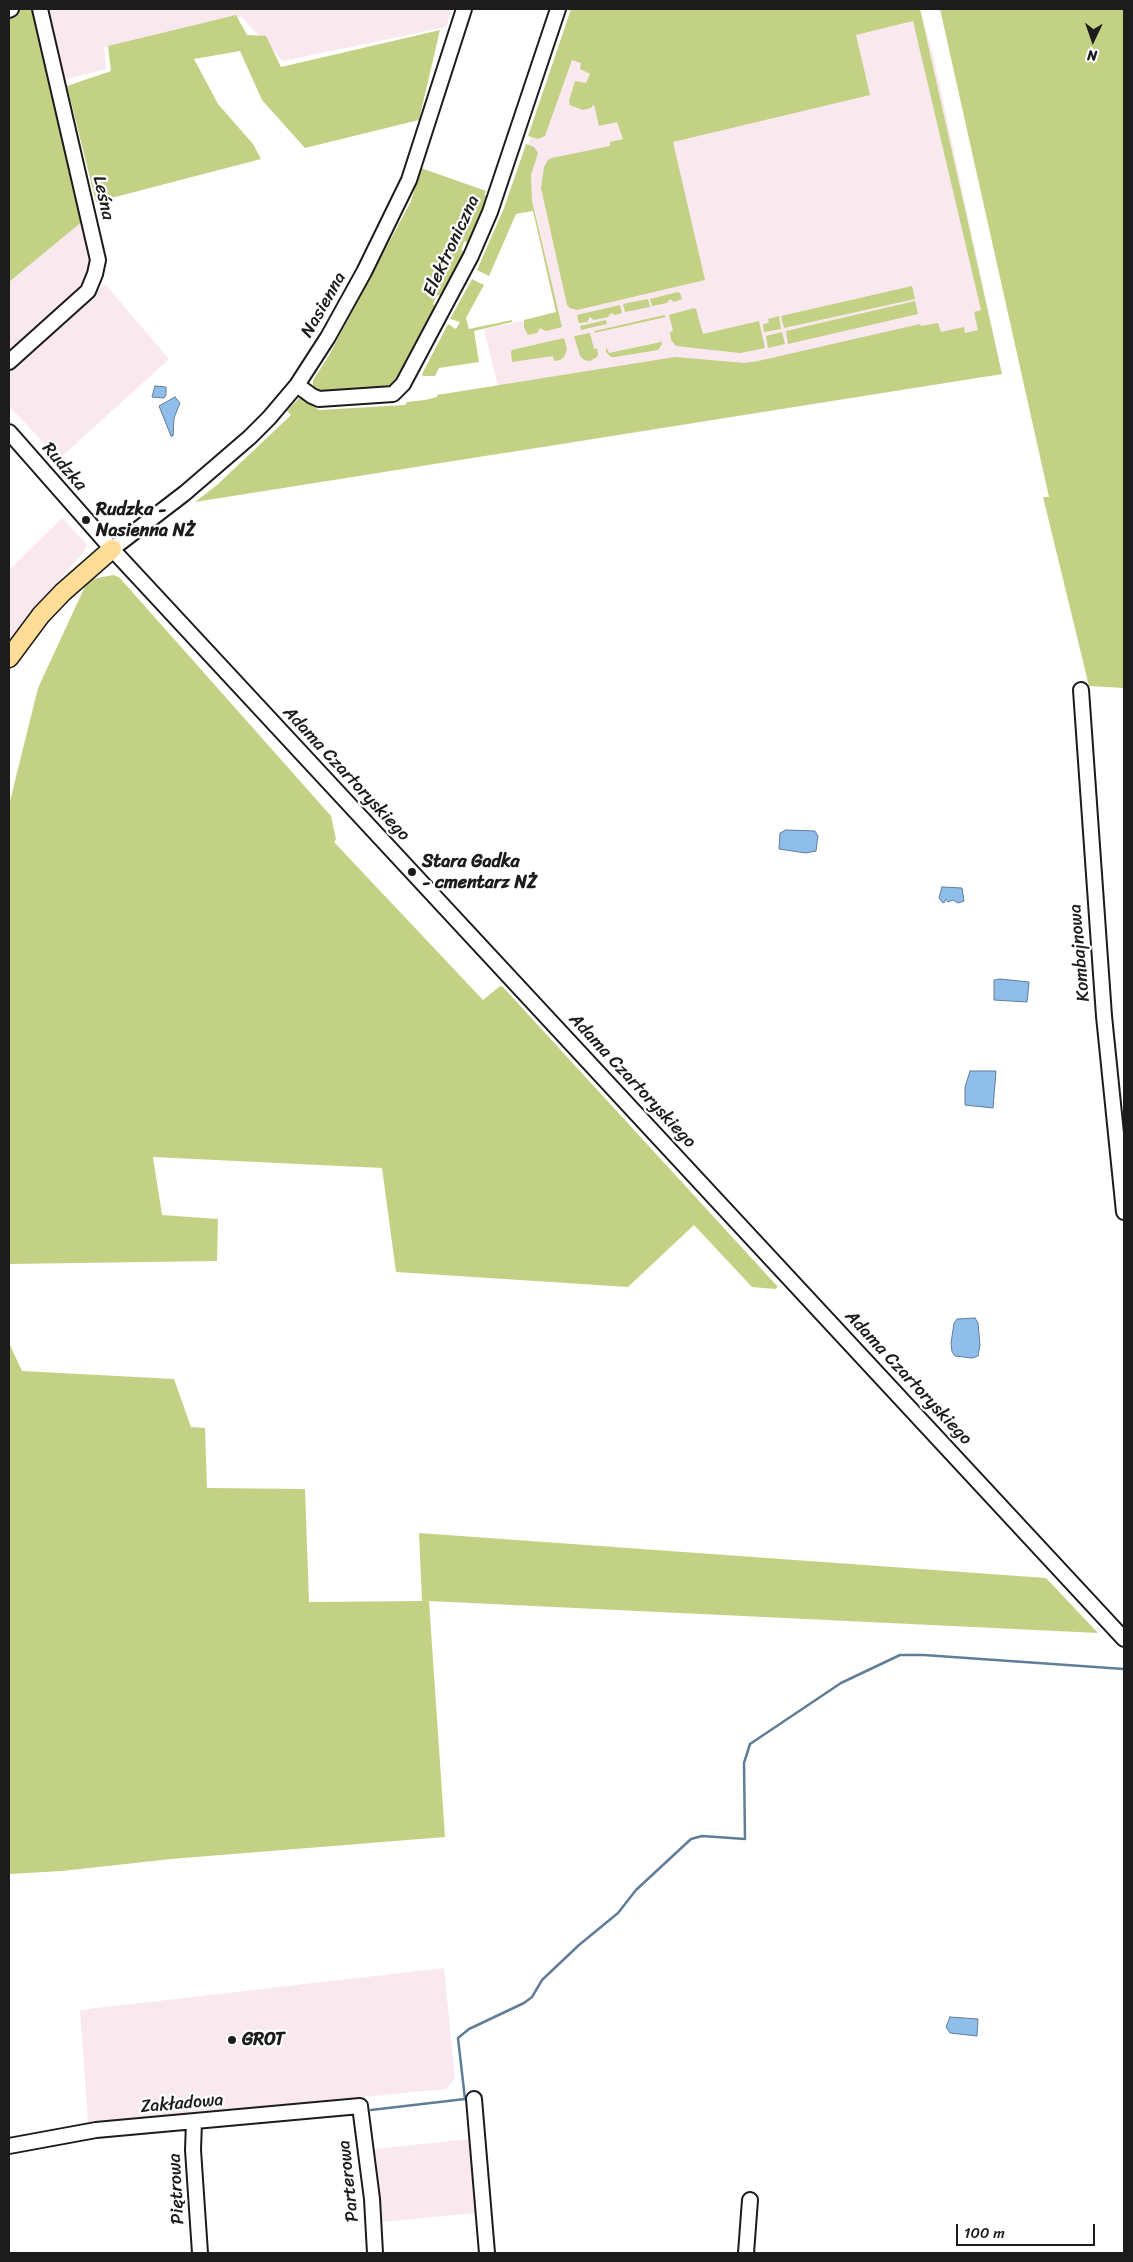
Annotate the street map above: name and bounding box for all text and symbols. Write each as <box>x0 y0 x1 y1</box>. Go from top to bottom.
north arrow <box>1068 15 1118 65</box>
text: N <box>1087 43 1098 68</box>
street label: Leśna <box>87 174 119 222</box>
street label: Elektroniczna <box>419 192 485 300</box>
street label: Nasienna <box>297 268 351 342</box>
street label: Rudzka <box>37 438 91 496</box>
place label: Rudzka - Nasienna NŻ <box>96 499 196 542</box>
marker: Rudzka - Nasienna NŻ <box>80 514 92 526</box>
street label: Adama Czartoryskiego <box>278 702 414 846</box>
place label: Stara Gadka - cmentarz NŻ <box>422 851 538 894</box>
marker: Stara Gadka - cmentarz NŻ <box>406 866 418 878</box>
street label: Kombajnowa <box>1065 903 1095 1003</box>
street label: Adama Czartoryskiego <box>564 1009 700 1153</box>
street label: Adama Czartoryskiego <box>840 1306 976 1450</box>
place label: GROT <box>242 2029 285 2051</box>
marker: GROT <box>226 2034 238 2046</box>
street label: Zakładowa <box>140 2090 224 2118</box>
street label: Parterowa <box>334 2139 364 2223</box>
street label: Piętrowa <box>164 2153 190 2225</box>
scale bar <box>958 2214 1097 2246</box>
text: 100 m <box>964 2220 1005 2246</box>

